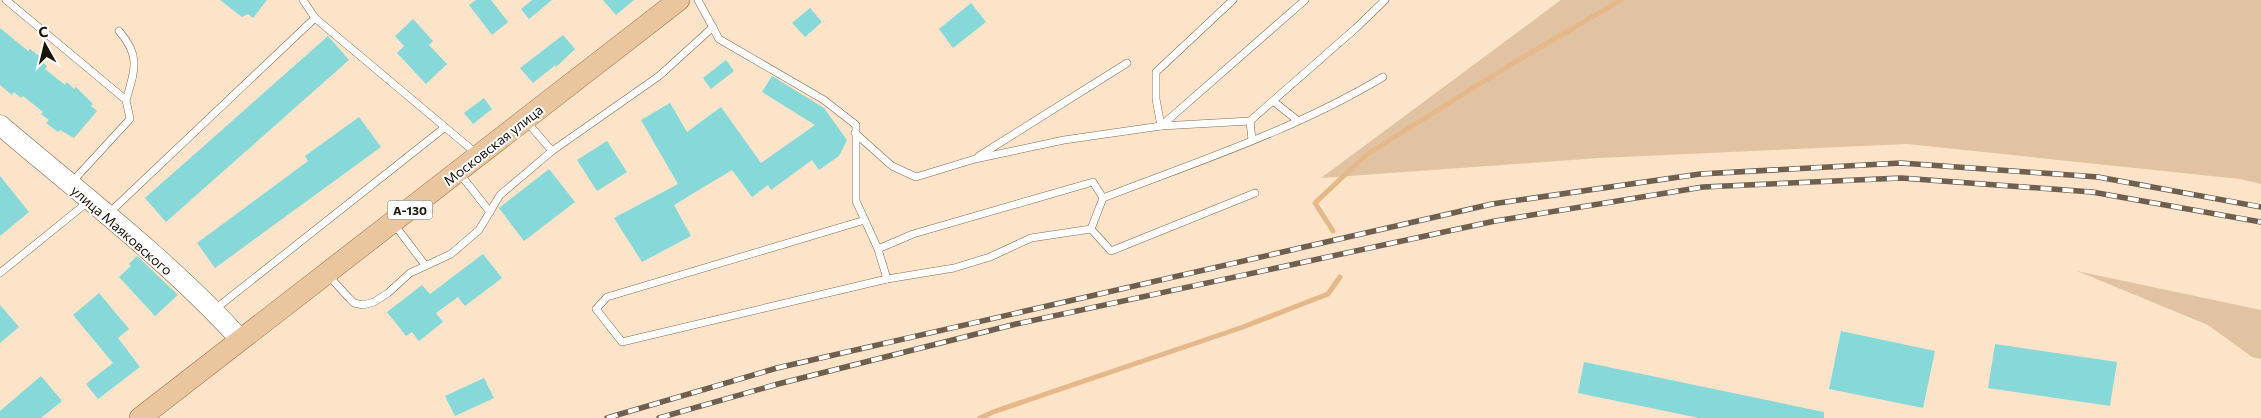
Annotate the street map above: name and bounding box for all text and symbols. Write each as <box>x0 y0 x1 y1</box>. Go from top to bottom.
north arrow <box>20 20 70 70</box>
text: С <box>37 23 49 41</box>
street label: Московская улица <box>440 101 546 189</box>
street label: улица Маяковского <box>68 181 176 279</box>
road number: А-130 <box>388 200 432 220</box>

